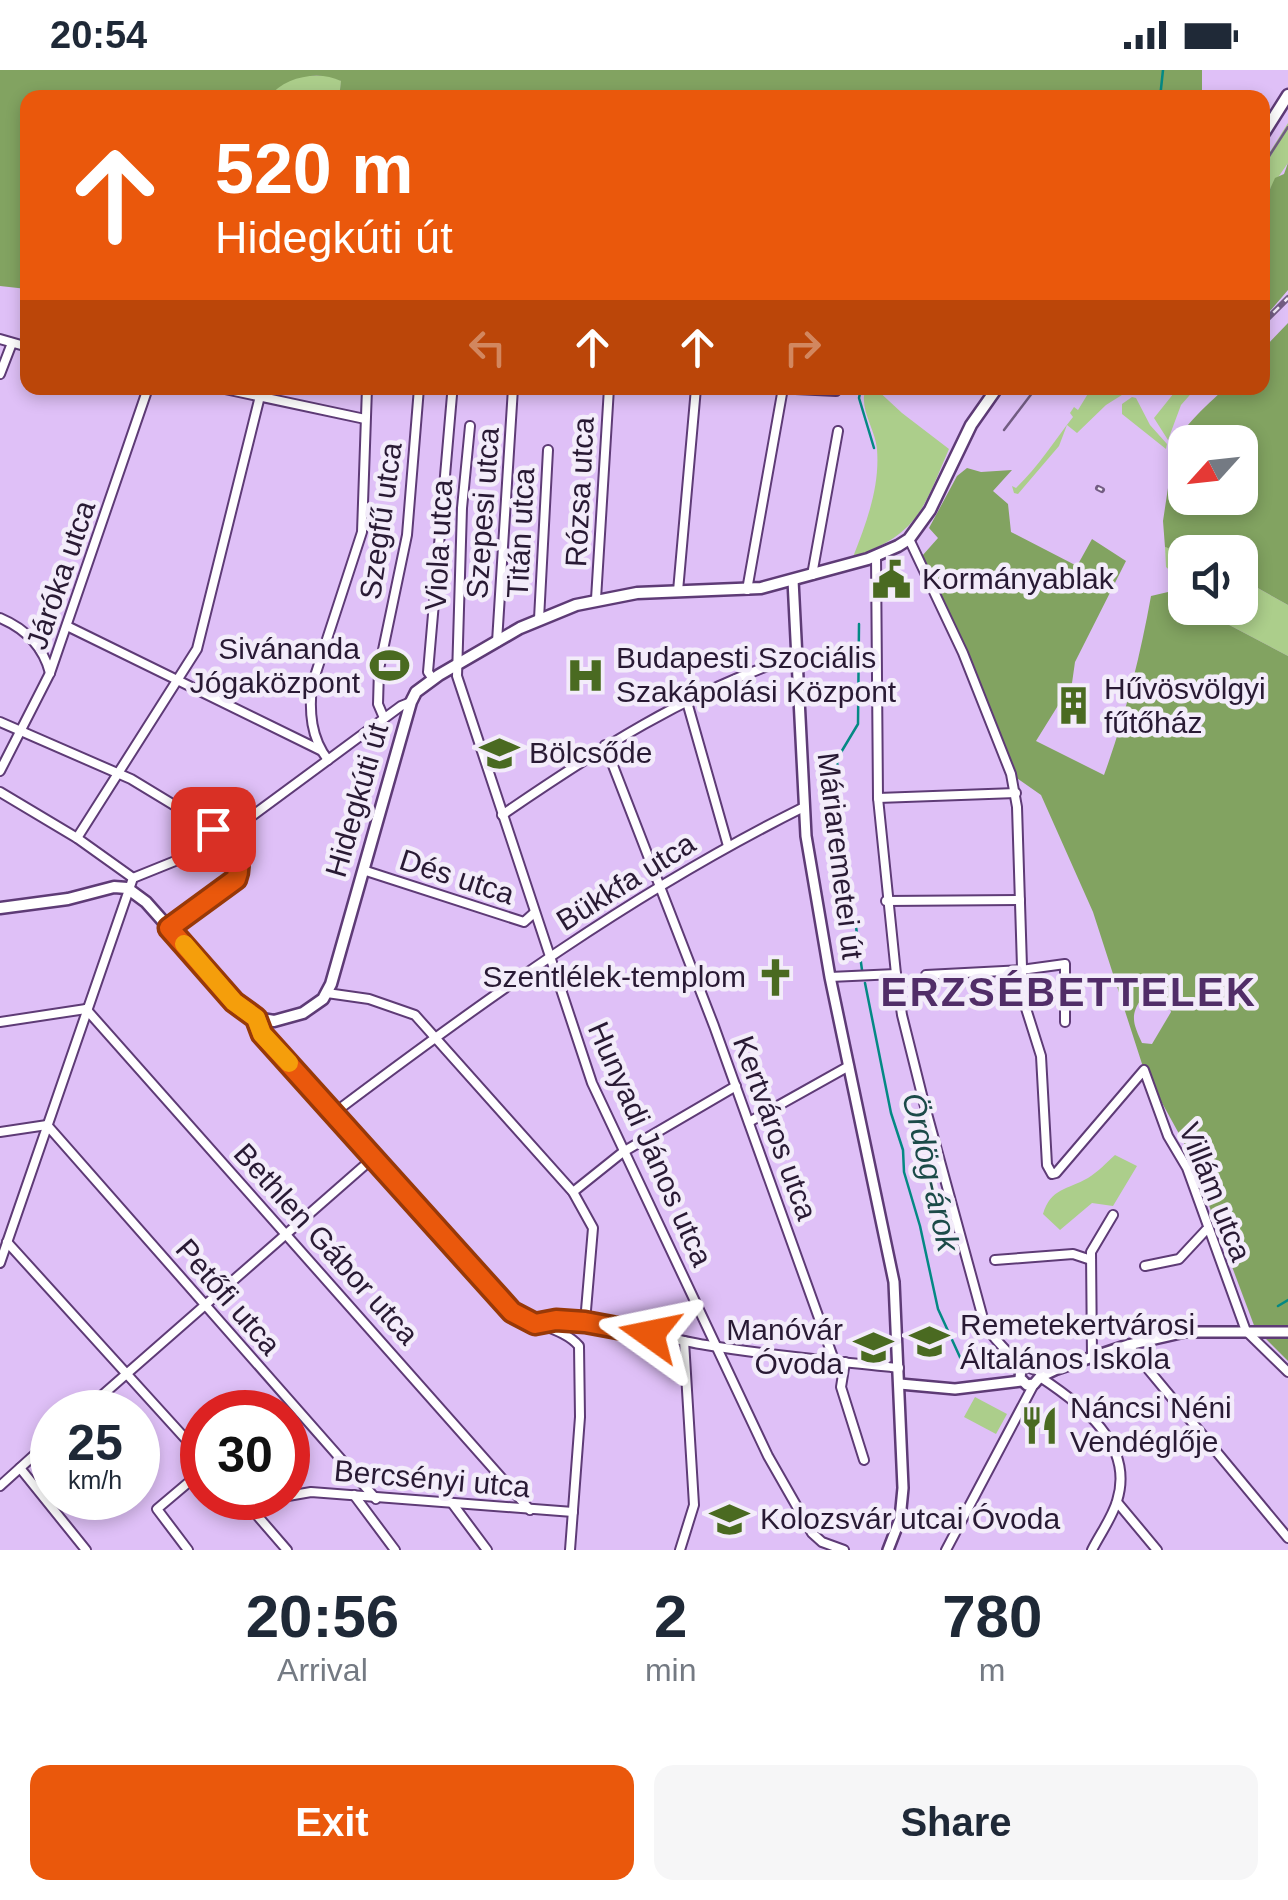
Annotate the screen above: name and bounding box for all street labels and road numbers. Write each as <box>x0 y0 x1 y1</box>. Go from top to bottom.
street label: Rózsa utca <box>559 416 600 568</box>
street label: Szepesi utca <box>460 426 505 600</box>
street label: Szegfű utca <box>353 440 408 602</box>
street label: Titán utca <box>501 467 540 599</box>
street label: Viola utca <box>419 478 458 611</box>
street label: Járóka utca <box>20 496 101 654</box>
street label: Hidegkúti út <box>319 719 394 881</box>
street label: Máriaremetei út <box>811 751 870 962</box>
street label: Bükkfa utca <box>551 826 701 937</box>
street label: Dés utca <box>396 843 519 911</box>
street label: Hunyadi János utca <box>582 1017 719 1271</box>
street label: Kertváros utca <box>727 1031 824 1225</box>
street label: Villám utca <box>1173 1118 1258 1266</box>
street label: Bethlen Gábor utca <box>228 1137 425 1351</box>
street label: Petőfi utca <box>169 1232 288 1361</box>
street label: Bercsényi utca <box>333 1453 532 1504</box>

